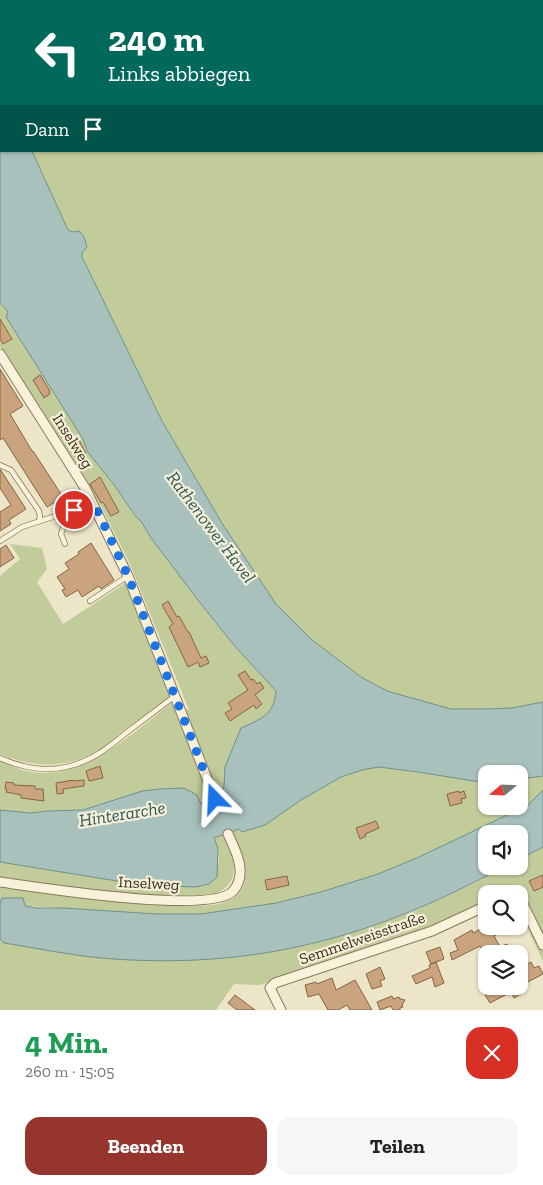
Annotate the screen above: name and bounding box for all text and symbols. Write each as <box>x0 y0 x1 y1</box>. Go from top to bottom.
text: 240 m <box>108 18 204 60</box>
icon: left <box>25 20 90 85</box>
text: Links abbiegen <box>108 60 250 87</box>
icon: arrive <box>79 115 107 143</box>
text: Dann <box>25 118 69 141</box>
street label: Inselweg <box>49 410 97 472</box>
water label: Rathenower Havel <box>162 467 260 587</box>
pin <box>53 489 95 531</box>
icon: arrive <box>60 496 88 524</box>
north arrow <box>478 765 528 815</box>
map controls <box>478 765 528 995</box>
position arrow <box>188 772 240 824</box>
water label: Hinterarche <box>77 796 167 832</box>
button: sound <box>478 825 528 875</box>
street label: Inselweg <box>118 872 180 894</box>
button: search <box>478 885 528 935</box>
street label: Semmelweisstraße <box>297 908 427 968</box>
button: layers <box>478 945 528 995</box>
text: 4 Min. <box>25 1025 108 1061</box>
button: close <box>466 1027 518 1079</box>
text: 260 m · 15:05 <box>25 1062 115 1081</box>
button: Beenden <box>25 1117 267 1175</box>
button: Teilen <box>277 1117 518 1175</box>

